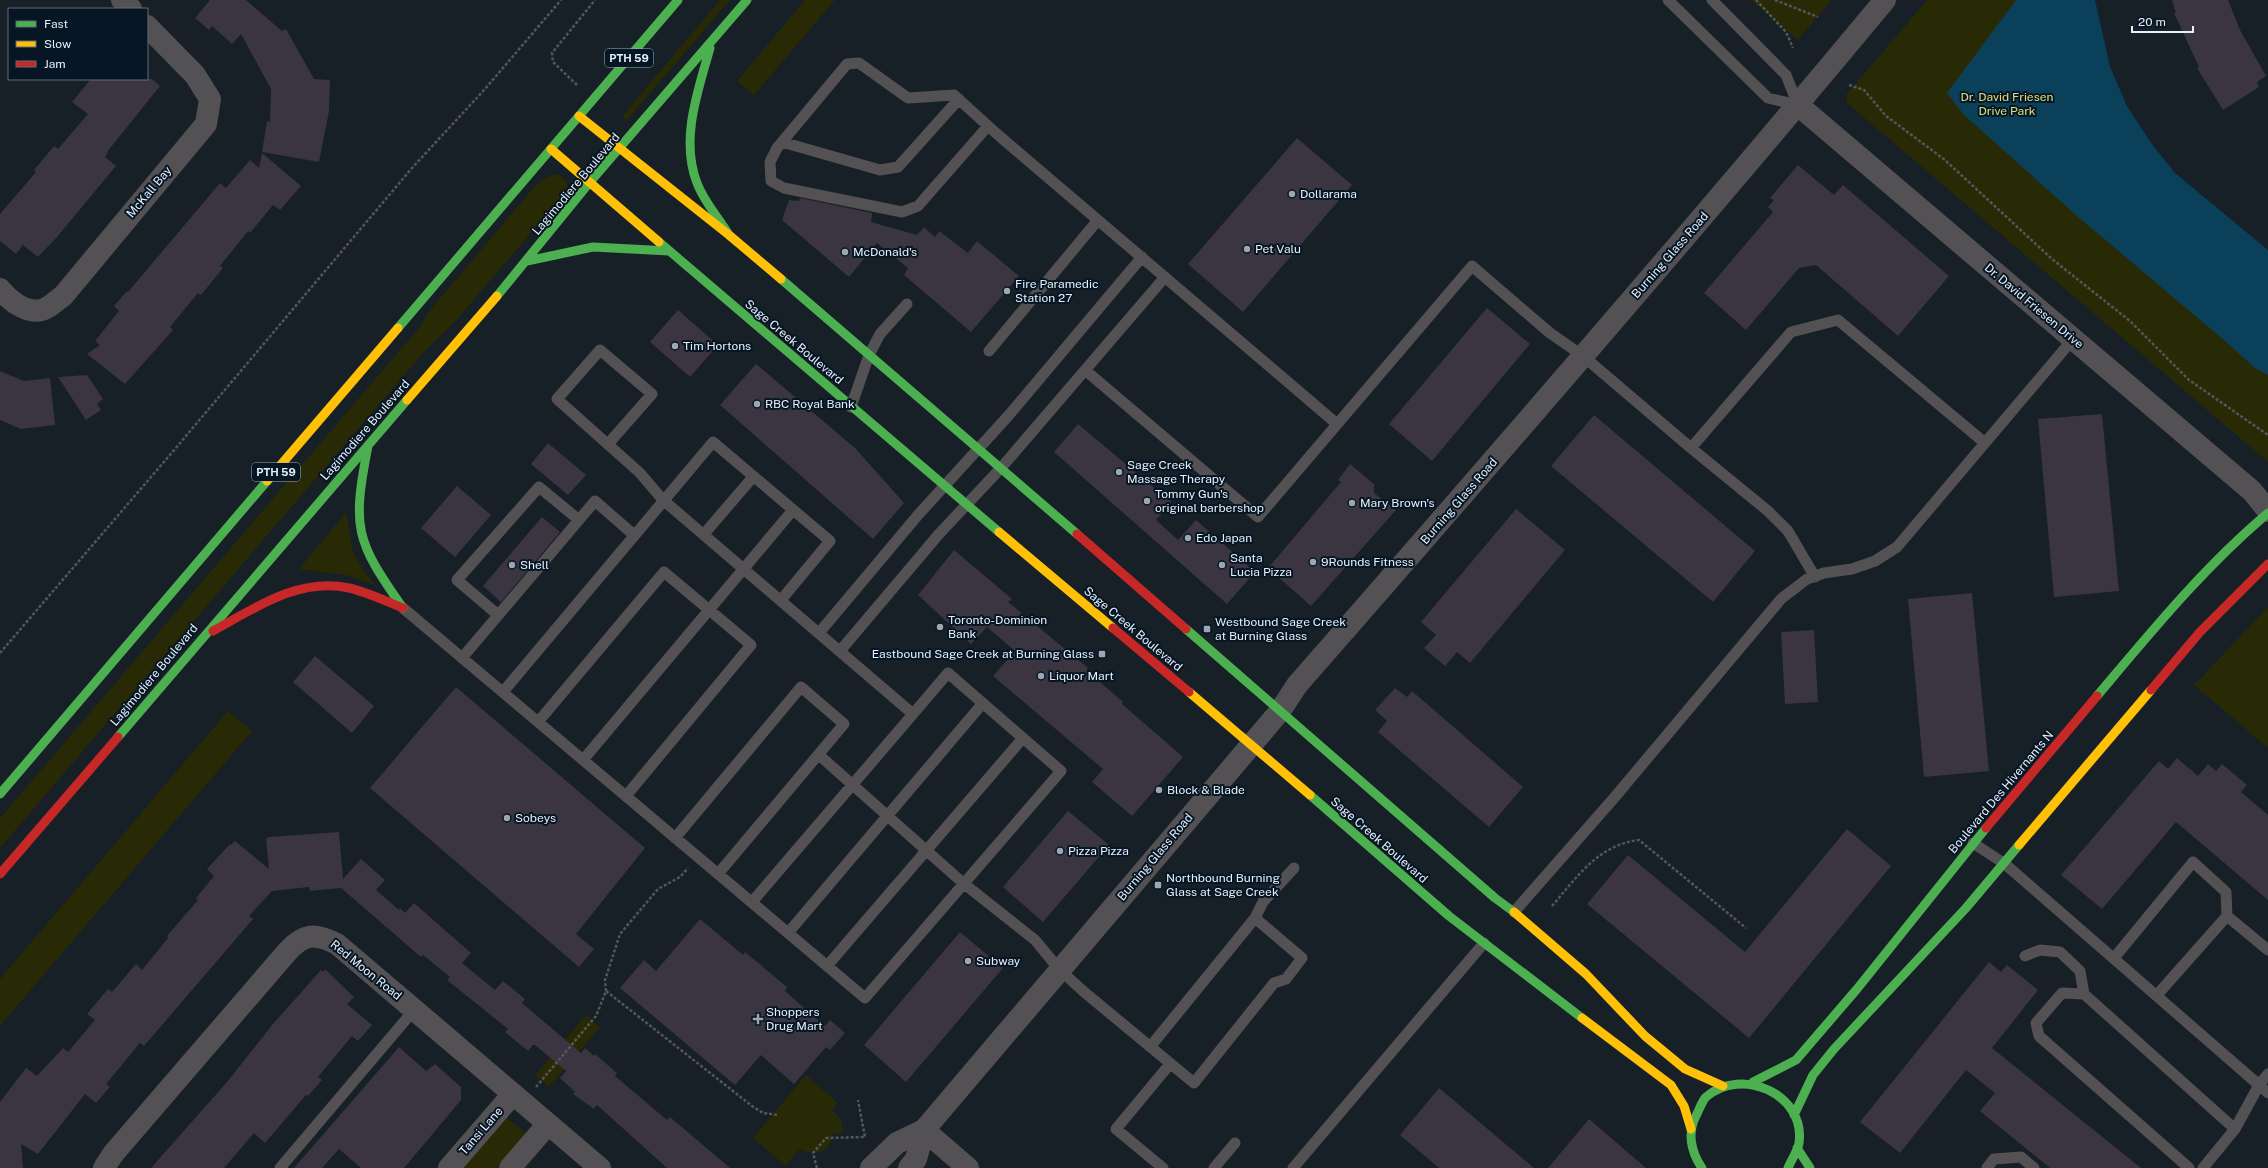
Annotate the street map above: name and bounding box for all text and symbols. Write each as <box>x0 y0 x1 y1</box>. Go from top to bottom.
legend <box>8 8 148 80</box>
scale bar <box>2132 8 2193 34</box>
text: 20 m <box>2138 15 2166 29</box>
text: Fast <box>44 17 69 31</box>
text: Slow <box>44 37 72 51</box>
road number: PTH 59 <box>605 49 653 67</box>
text: Jam <box>44 57 66 71</box>
park label: Dr. David Friesen Drive Park <box>1961 90 2054 118</box>
street label: Lagimodiere Boulevard <box>529 130 623 238</box>
street label: McKall Bay <box>124 163 175 220</box>
place label: Dollarama <box>1300 187 1357 201</box>
marker: Dollarama <box>1287 189 1297 199</box>
street label: Burning Glass Road <box>1629 209 1711 301</box>
place label: Pet Valu <box>1255 242 1301 256</box>
marker: Pet Valu <box>1242 244 1252 254</box>
place label: McDonald's <box>853 245 917 259</box>
marker: McDonald's <box>840 247 850 257</box>
street label: Dr. David Friesen Drive <box>1982 261 2086 352</box>
place label: Fire Paramedic Station 27 <box>1015 277 1099 305</box>
marker: Fire Paramedic Station 27 <box>1002 286 1012 296</box>
street label: Sage Creek Boulevard <box>742 297 846 387</box>
place label: Tim Hortons <box>683 339 751 353</box>
marker: Tim Hortons <box>670 341 680 351</box>
street label: Lagimodiere Boulevard <box>318 377 412 483</box>
place label: RBC Royal Bank <box>765 397 855 411</box>
marker: RBC Royal Bank <box>752 399 762 409</box>
street label: Burning Glass Road <box>1418 455 1500 547</box>
place label: Sage Creek Massage Therapy <box>1127 458 1226 486</box>
road number: PTH 59 <box>252 463 300 481</box>
marker: Sage Creek Massage Therapy <box>1114 467 1124 477</box>
place label: Tommy Gun's original barbershop <box>1155 487 1264 515</box>
marker: Tommy Gun's original barbershop <box>1142 496 1152 506</box>
place label: Mary Brown's <box>1360 496 1435 510</box>
marker: Mary Brown's <box>1347 498 1357 508</box>
place label: Edo Japan <box>1196 531 1252 545</box>
marker: Edo Japan <box>1183 533 1193 543</box>
place label: Santa Lucia Pizza <box>1230 551 1292 579</box>
place label: 9Rounds Fitness <box>1321 555 1414 569</box>
marker: 9Rounds Fitness <box>1308 557 1318 567</box>
place label: Shell <box>520 558 549 572</box>
marker: Shell <box>507 560 517 570</box>
marker: Santa Lucia Pizza <box>1217 560 1227 570</box>
street label: Sage Creek Boulevard <box>1081 584 1185 674</box>
place label: Toronto-Dominion Bank <box>948 613 1047 641</box>
place label: Westbound Sage Creek at Burning Glass <box>1215 615 1346 643</box>
street label: Lagimodiere Boulevard <box>107 621 201 729</box>
marker: Toronto-Dominion Bank <box>935 622 945 632</box>
marker: Westbound Sage Creek at Burning Glass <box>1202 624 1212 634</box>
place label: Eastbound Sage Creek at Burning Glass <box>872 647 1094 661</box>
marker: Eastbound Sage Creek at Burning Glass <box>1097 649 1107 659</box>
place label: Liquor Mart <box>1049 669 1114 683</box>
marker: Liquor Mart <box>1036 671 1046 681</box>
street label: Boulevard Des Hivernants N <box>1946 728 2056 856</box>
place label: Block & Blade <box>1167 783 1245 797</box>
marker: Block & Blade <box>1154 785 1164 795</box>
street label: Sage Creek Boulevard <box>1328 794 1430 886</box>
place label: Sobeys <box>515 811 556 825</box>
street label: Burning Glass Road <box>1114 811 1196 903</box>
marker: Sobeys <box>502 813 512 823</box>
place label: Pizza Pizza <box>1068 844 1129 858</box>
marker: Pizza Pizza <box>1055 846 1065 856</box>
place label: Northbound Burning Glass at Sage Creek <box>1166 871 1280 899</box>
marker: Northbound Burning Glass at Sage Creek <box>1153 880 1163 890</box>
street label: Red Moon Road <box>328 937 404 1003</box>
place label: Subway <box>976 954 1021 968</box>
marker: Subway <box>963 956 973 966</box>
place label: Shoppers Drug Mart <box>766 1005 823 1033</box>
marker: Shoppers Drug Mart <box>753 1014 763 1024</box>
street label: Tansi Lane <box>456 1104 506 1158</box>

